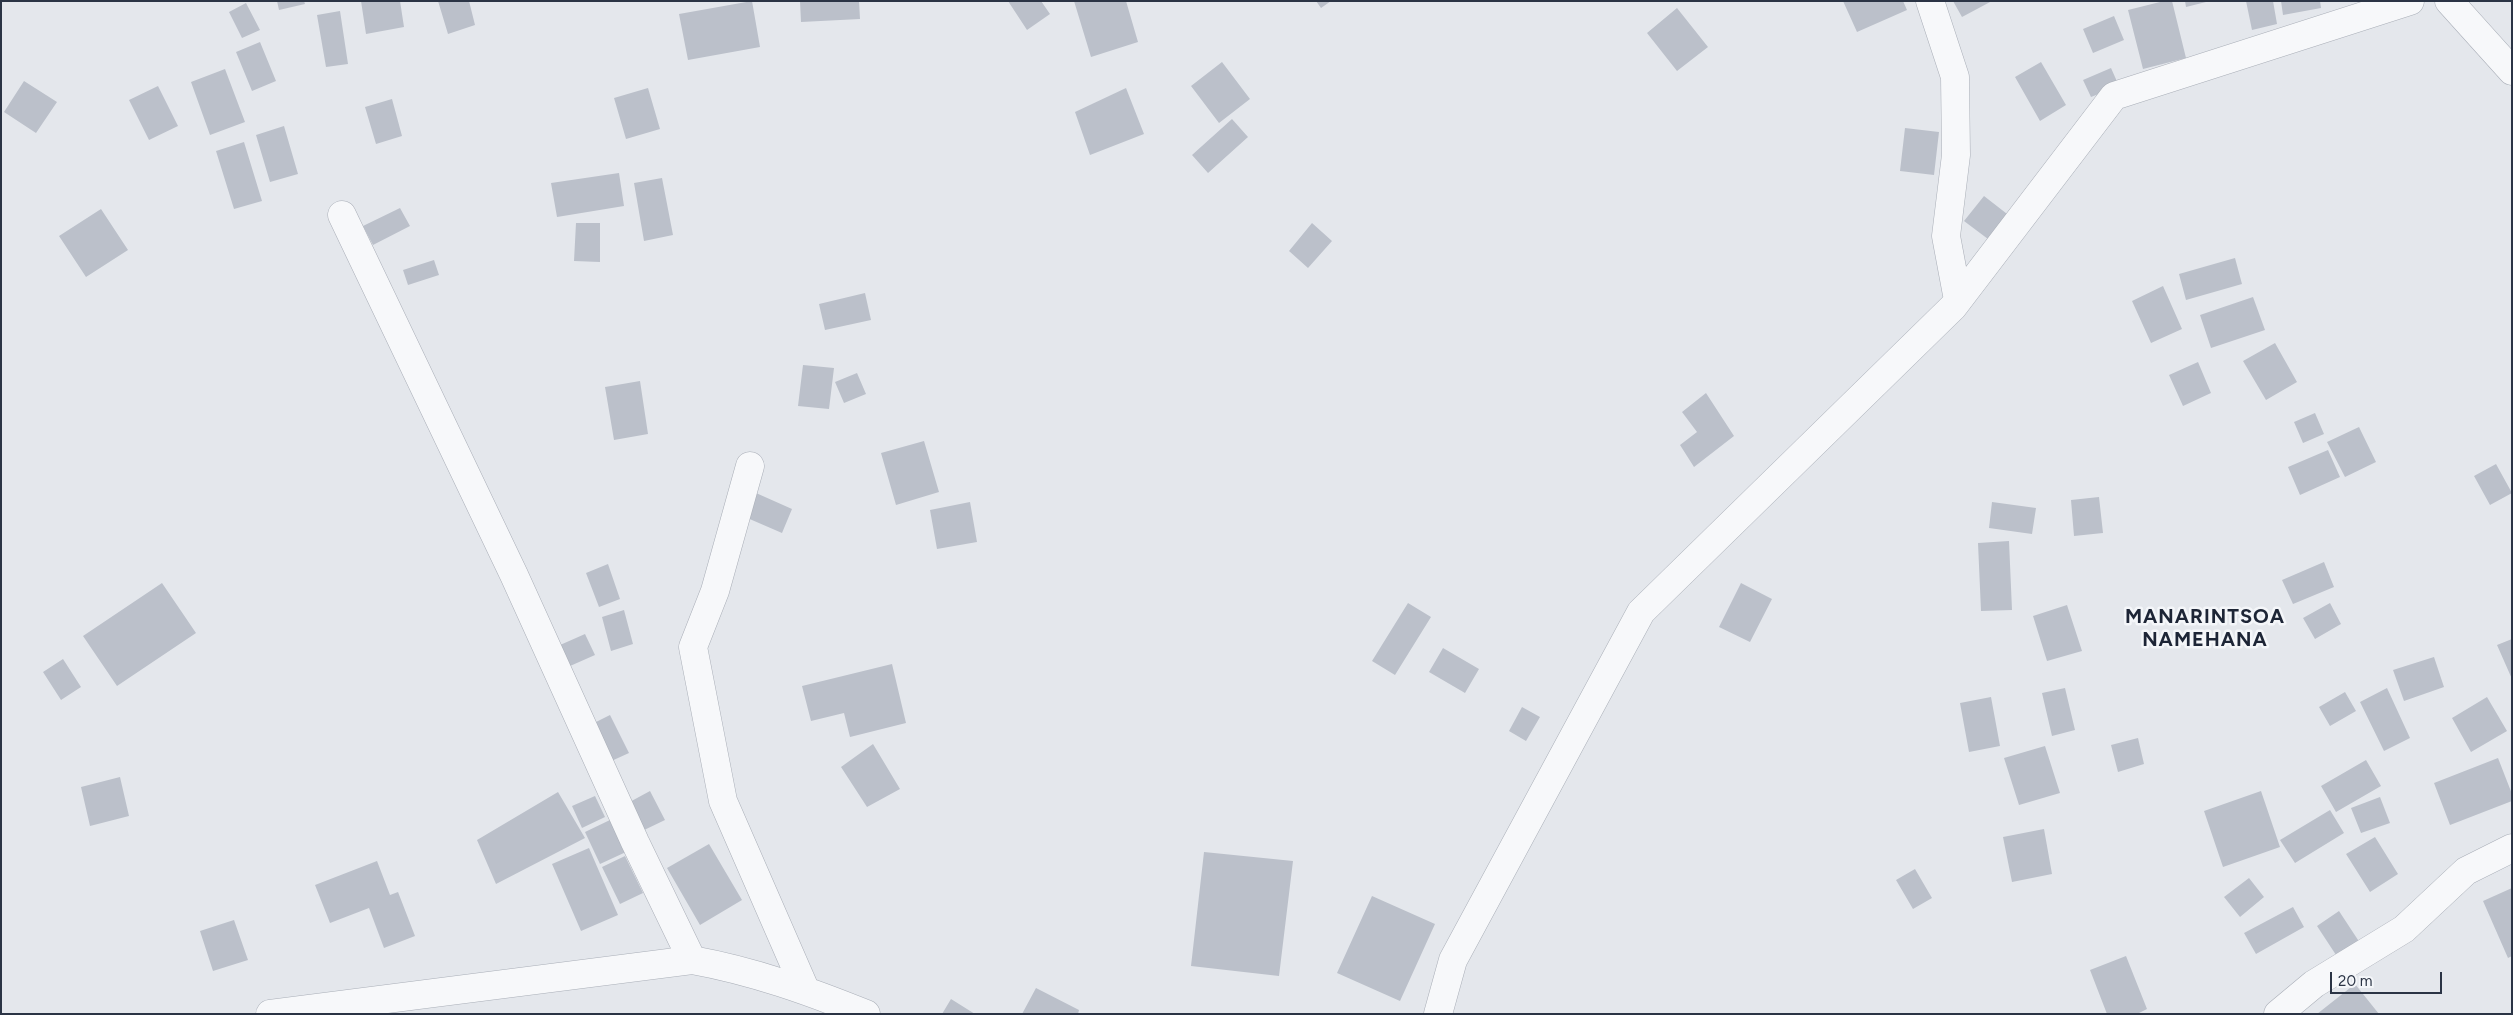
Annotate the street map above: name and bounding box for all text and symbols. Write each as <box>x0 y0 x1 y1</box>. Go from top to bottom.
district label: MANARINTSOA NAMEHANA <box>2124 605 2286 652</box>
scale bar <box>2333 962 2446 994</box>
text: 20 m <box>2338 972 2372 990</box>

